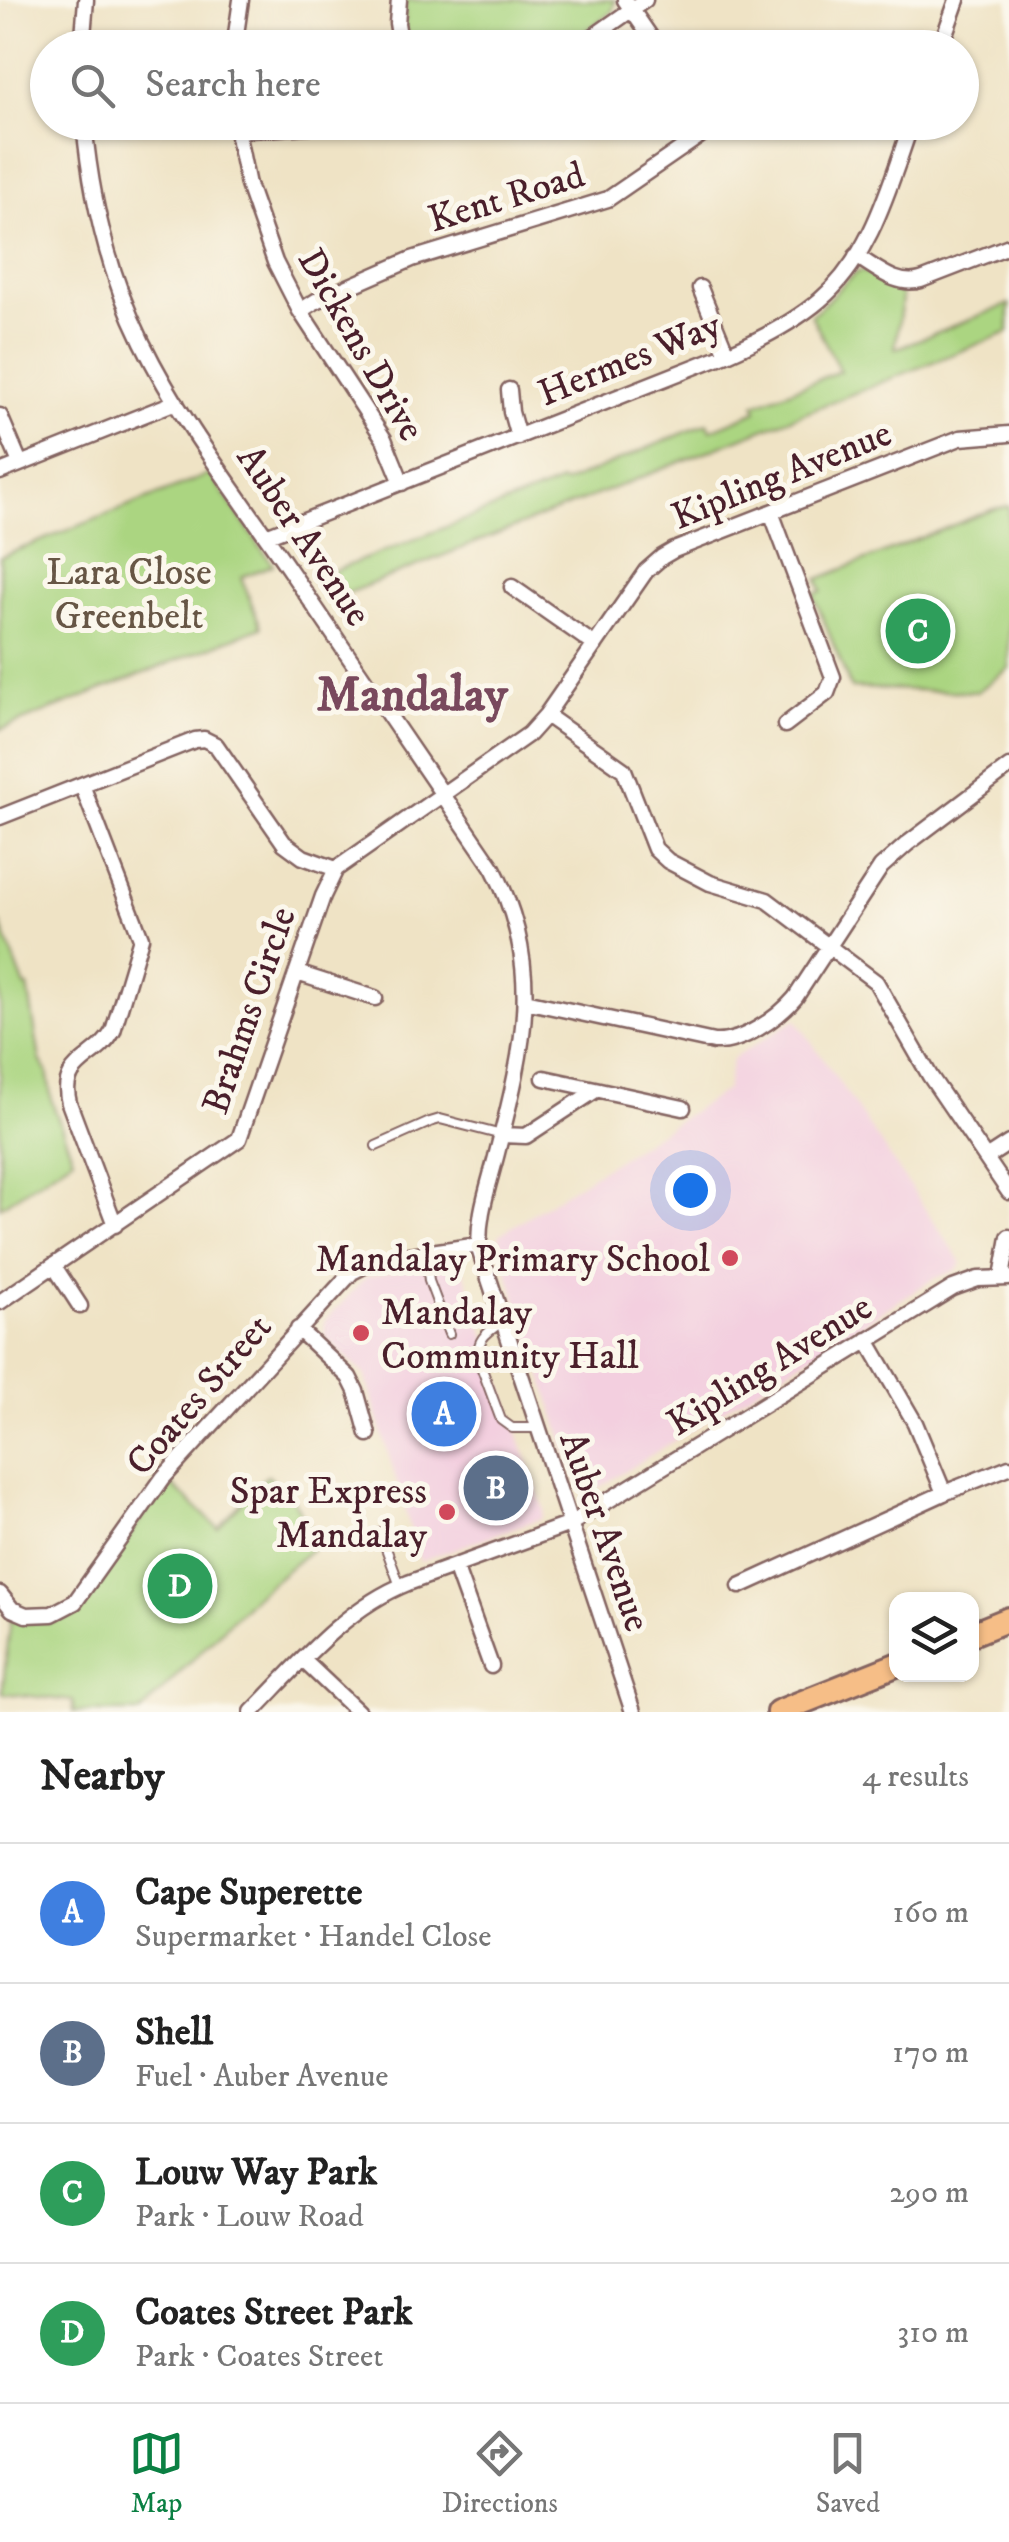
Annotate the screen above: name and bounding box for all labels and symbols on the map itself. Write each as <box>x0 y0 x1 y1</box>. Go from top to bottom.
street label: Kent Road <box>423 151 590 244</box>
street label: Dickens Drive <box>286 240 435 450</box>
street label: Hermes Way <box>531 301 729 418</box>
street label: Kipling Avenue <box>665 410 899 542</box>
street label: Auber Avenue <box>225 437 381 636</box>
park label: Lara Close Greenbelt <box>46 549 212 641</box>
pin: C <box>886 594 950 668</box>
district label: Mandalay <box>317 666 509 726</box>
street label: Brahms Circle <box>192 901 308 1120</box>
your location <box>665 1165 716 1216</box>
place label: Mandalay Primary School <box>315 1236 711 1284</box>
marker: Mandalay Primary School <box>719 1247 741 1269</box>
street label: Kipling Avenue <box>659 1284 881 1448</box>
place label: Mandalay Community Hall <box>381 1289 639 1381</box>
street label: Coates Street <box>116 1305 283 1486</box>
marker: Mandalay Community Hall <box>350 1322 372 1344</box>
pin: A <box>412 1376 476 1452</box>
street label: Auber Avenue <box>548 1426 661 1638</box>
pin: B <box>464 1450 528 1526</box>
place label: Spar Express Mandalay <box>230 1468 428 1560</box>
marker: Spar Express Mandalay <box>436 1501 458 1523</box>
pin: D <box>148 1548 212 1624</box>

